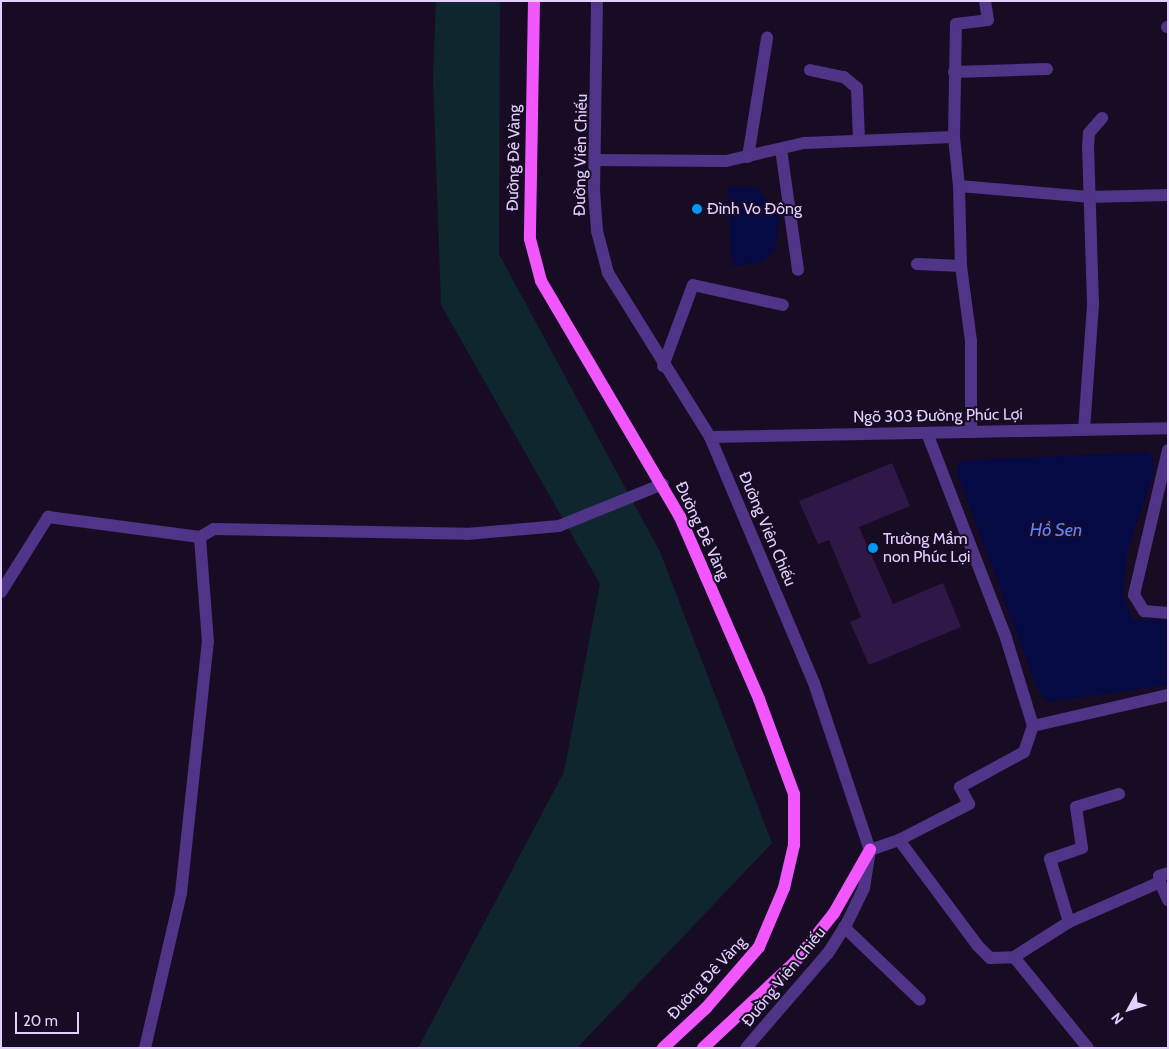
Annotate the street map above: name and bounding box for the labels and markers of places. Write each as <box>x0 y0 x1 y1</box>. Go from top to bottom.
place label: Đình Vo Đông <box>707 199 802 219</box>
marker: Đình Vo Đông <box>691 203 703 215</box>
place label: Trường Mầm non Phúc Lợi <box>883 529 970 567</box>
marker: Trường Mầm non Phúc Lợi <box>867 542 879 554</box>

